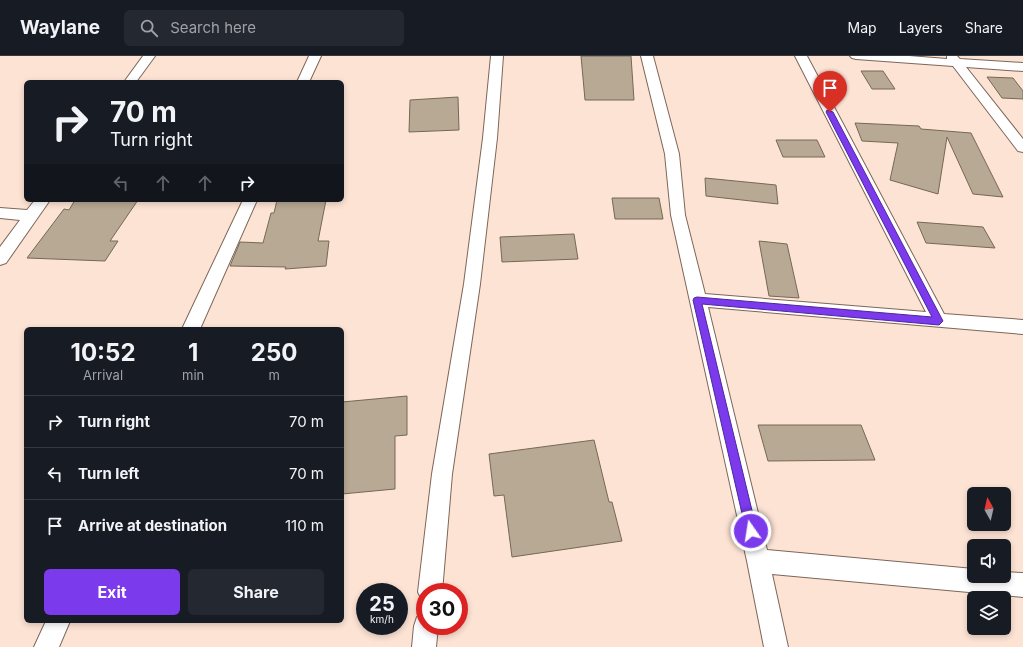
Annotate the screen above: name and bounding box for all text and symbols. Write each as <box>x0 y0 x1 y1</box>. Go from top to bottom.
search box <box>124 10 404 46</box>
text: Waylane <box>20 16 100 39</box>
icon: search <box>138 17 160 39</box>
text: Search here <box>170 18 256 37</box>
text: Map <box>848 19 877 36</box>
text: Layers <box>899 19 943 36</box>
text: Share <box>965 19 1003 36</box>
pin <box>813 71 847 112</box>
icon: arrive <box>819 77 841 99</box>
text: 70 m <box>110 95 177 129</box>
icon: right <box>44 96 96 148</box>
text: Turn right <box>110 129 193 150</box>
icon: left <box>110 172 132 194</box>
icon: ahead <box>152 172 174 194</box>
icon: ahead <box>194 172 216 194</box>
icon: right <box>236 172 258 194</box>
text: 10:52 <box>71 338 136 367</box>
text: 1 <box>188 338 198 367</box>
text: 250 <box>251 338 297 367</box>
text: Arrival <box>83 367 123 383</box>
text: min <box>182 367 204 383</box>
text: m <box>268 367 280 383</box>
icon: right <box>44 411 66 433</box>
text: Turn right <box>78 412 150 431</box>
text: 70 m <box>289 412 324 431</box>
icon: left <box>44 463 66 485</box>
text: Turn left <box>78 464 139 483</box>
text: 70 m <box>289 464 324 483</box>
north arrow <box>967 487 1011 531</box>
map controls <box>967 487 1011 635</box>
position arrow <box>730 510 772 552</box>
icon: arrive <box>44 515 66 537</box>
text: Arrive at destination <box>78 516 227 535</box>
text: 110 m <box>285 516 324 535</box>
button: sound <box>967 539 1011 583</box>
button: Exit <box>44 569 180 615</box>
button: Share <box>188 569 324 615</box>
speed limit sign: 30 <box>416 583 468 635</box>
button: layers <box>967 591 1011 635</box>
text: 25 <box>369 592 395 616</box>
text: km/h <box>370 613 394 625</box>

